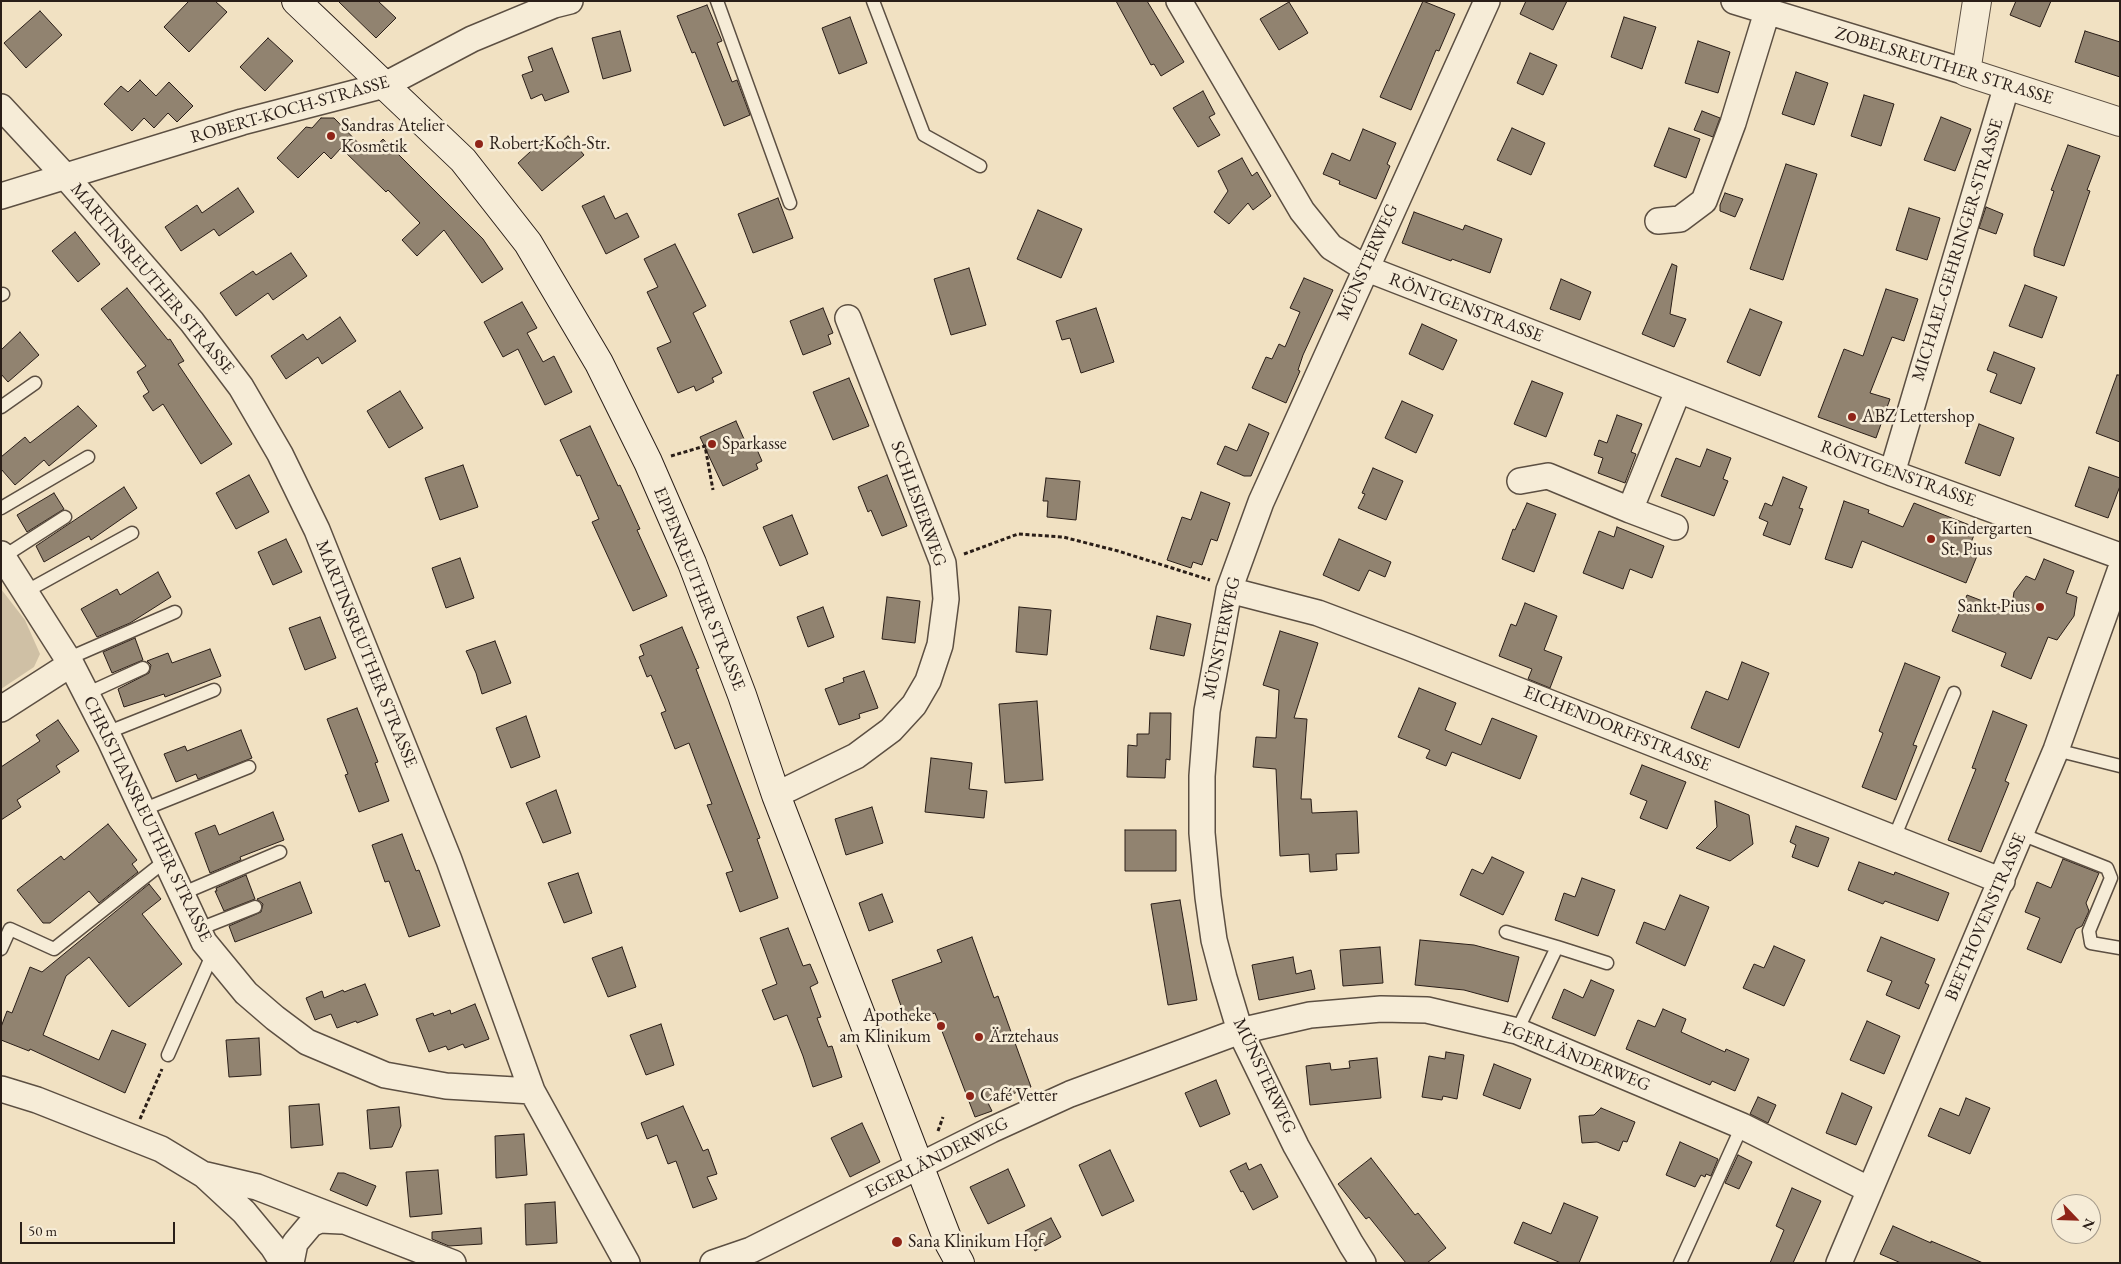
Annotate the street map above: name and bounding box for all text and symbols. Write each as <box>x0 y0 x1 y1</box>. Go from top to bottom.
street label: ZOBELSREUTHER STRASSE <box>1832 22 2056 110</box>
street label: ROBERT-KOCH-STRASSE <box>188 71 392 149</box>
place label: Sandras Atelier Kosmetik <box>341 115 445 158</box>
street label: MICHAEL-GEHRINGER-STRASSE <box>1908 116 2008 384</box>
marker: Sandras Atelier Kosmetik <box>325 130 337 142</box>
place label: Robert-Koch-Str. <box>489 133 610 155</box>
marker: Robert-Koch-Str. <box>473 138 485 150</box>
street label: MARTINSREUTHER STRASSE <box>66 179 238 379</box>
street label: MÜNSTERWEG <box>1333 201 1403 323</box>
street label: RÖNTGENSTRASSE <box>1386 269 1546 347</box>
place label: ABZ Lettershop <box>1862 406 1975 428</box>
marker: ABZ Lettershop <box>1846 411 1858 423</box>
place label: Sparkasse <box>722 433 787 455</box>
street label: RÖNTGENSTRASSE <box>1818 436 1978 512</box>
marker: Sparkasse <box>706 438 718 450</box>
street label: SCHLESIERWEG <box>885 438 951 570</box>
street label: EPPENREUTHER STRASSE <box>648 484 750 694</box>
place label: Kindergarten St. Pius <box>1941 518 2033 560</box>
marker: Kindergarten St. Pius <box>1925 533 1937 545</box>
street label: MARTINSREUTHER STRASSE <box>310 537 422 771</box>
street label: MÜNSTERWEG <box>1198 575 1246 701</box>
place label: Sankt Pius <box>1958 596 2030 618</box>
marker: Sankt Pius <box>2034 601 2046 613</box>
street label: EICHENDORFFSTRASSE <box>1520 682 1714 776</box>
street label: CHRISTIANSREUTHER STRASSE <box>78 693 216 945</box>
street label: BEETHOVENSTRASSE <box>1941 830 2031 1004</box>
place label: Apotheke am Klinikum <box>839 1005 931 1048</box>
street label: MÜNSTERWEG <box>1228 1015 1300 1137</box>
street label: EGERLÄNDERWEG <box>1499 1017 1653 1097</box>
marker: Apotheke am Klinikum <box>935 1020 947 1032</box>
place label: Ärztehaus <box>989 1026 1059 1048</box>
marker: Ärztehaus <box>973 1031 985 1043</box>
place label: Café Vetter <box>980 1085 1058 1107</box>
marker: Café Vetter <box>964 1090 976 1102</box>
street label: EGERLÄNDERWEG <box>862 1113 1012 1203</box>
north arrow <box>2051 1194 2101 1244</box>
scale bar <box>22 1212 178 1244</box>
text: N <box>2078 1216 2099 1234</box>
text: 50 m <box>28 1221 57 1240</box>
place label: Sana Klinikum Hof <box>908 1231 1043 1253</box>
marker: Sana Klinikum Hof <box>890 1235 904 1249</box>

